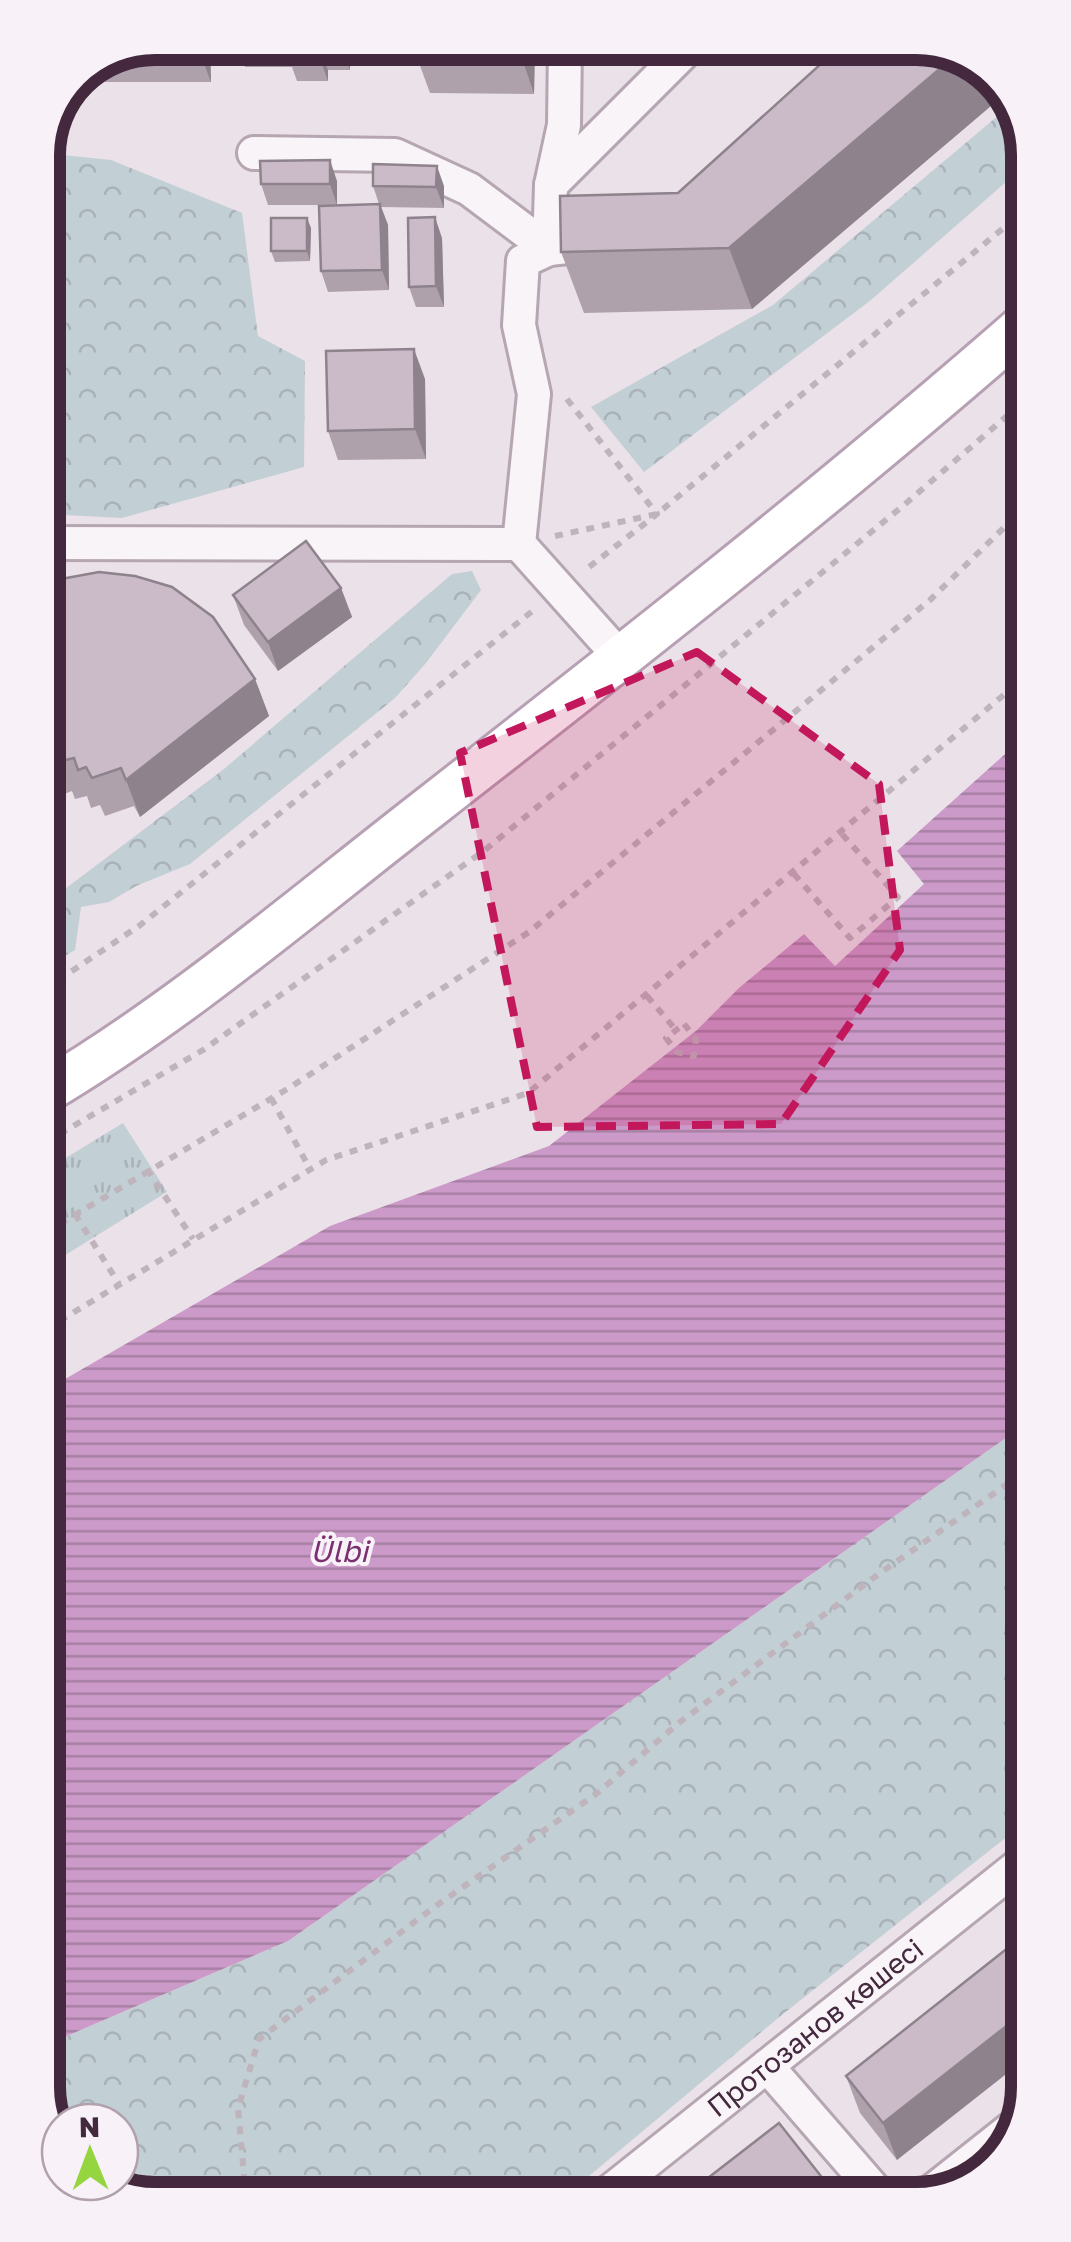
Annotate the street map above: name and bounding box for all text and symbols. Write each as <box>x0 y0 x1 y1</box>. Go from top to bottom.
water label: Ülbi <box>310 1533 371 1569</box>
street label: Протозанов көшесі <box>700 1931 929 2123</box>
north arrow <box>40 2102 140 2202</box>
text: N <box>79 2110 100 2143</box>

